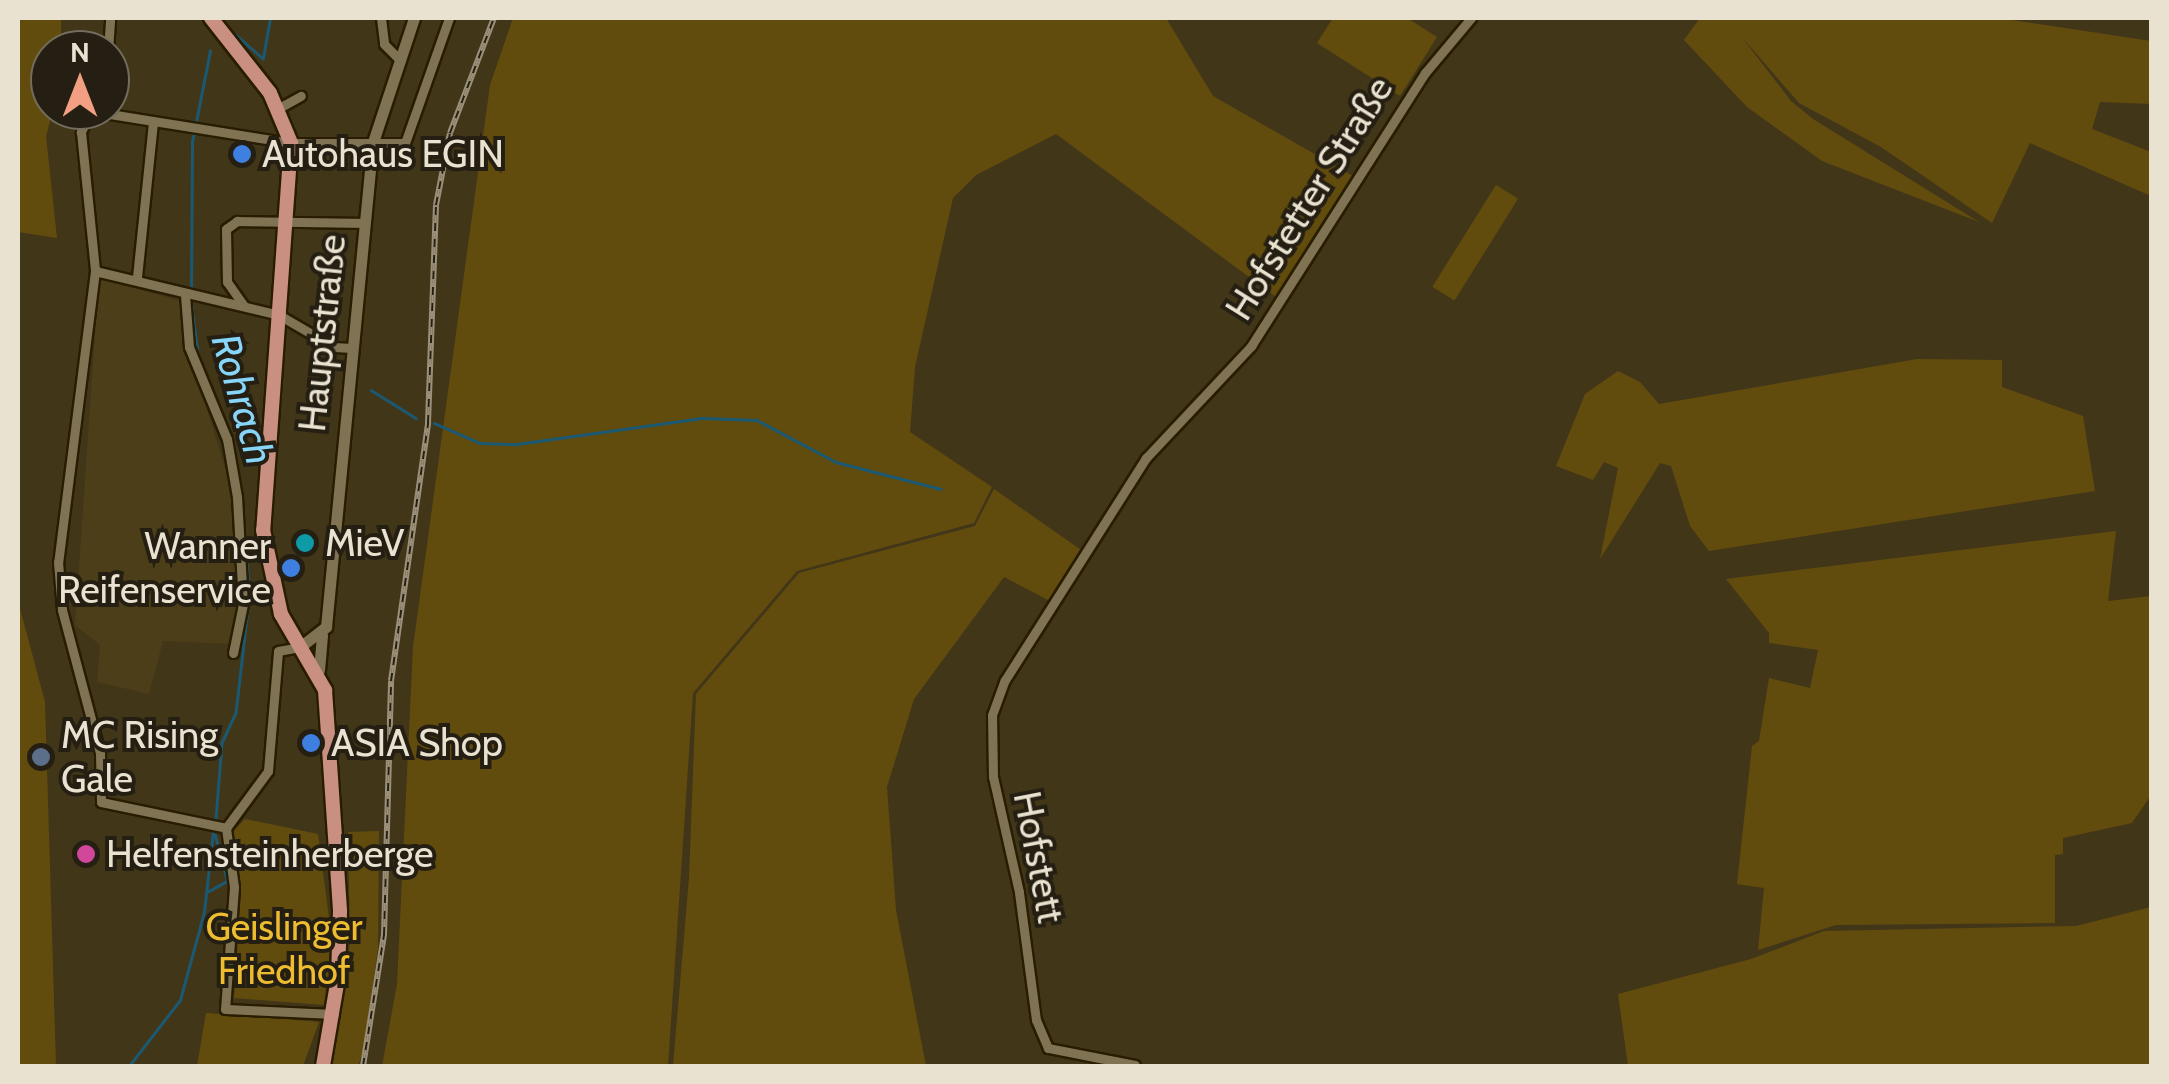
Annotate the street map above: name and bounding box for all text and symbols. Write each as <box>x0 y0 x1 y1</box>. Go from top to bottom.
north arrow <box>30 30 130 130</box>
text: N <box>70 35 90 69</box>
street label: Hofstetter Straße <box>1216 68 1402 328</box>
place label: Autohaus EGIN <box>262 131 504 177</box>
marker: Autohaus EGIN <box>231 143 253 165</box>
street label: Hauptstraße <box>289 232 355 434</box>
water label: Rohrach <box>202 328 284 470</box>
place label: MieV <box>325 520 404 566</box>
place label: Wanner Reifenservice <box>58 523 271 612</box>
marker: MieV <box>294 532 316 554</box>
marker: Wanner Reifenservice <box>280 557 302 579</box>
place label: MC Rising Gale <box>61 712 218 802</box>
place label: ASIA Shop <box>331 720 503 766</box>
marker: ASIA Shop <box>300 732 322 754</box>
marker: MC Rising Gale <box>30 746 52 768</box>
street label: Hofstett <box>1004 787 1074 927</box>
place label: Helfensteinherberge <box>106 831 434 877</box>
marker: Helfensteinherberge <box>75 843 97 865</box>
park label: Geislinger Friedhof <box>205 904 363 994</box>

